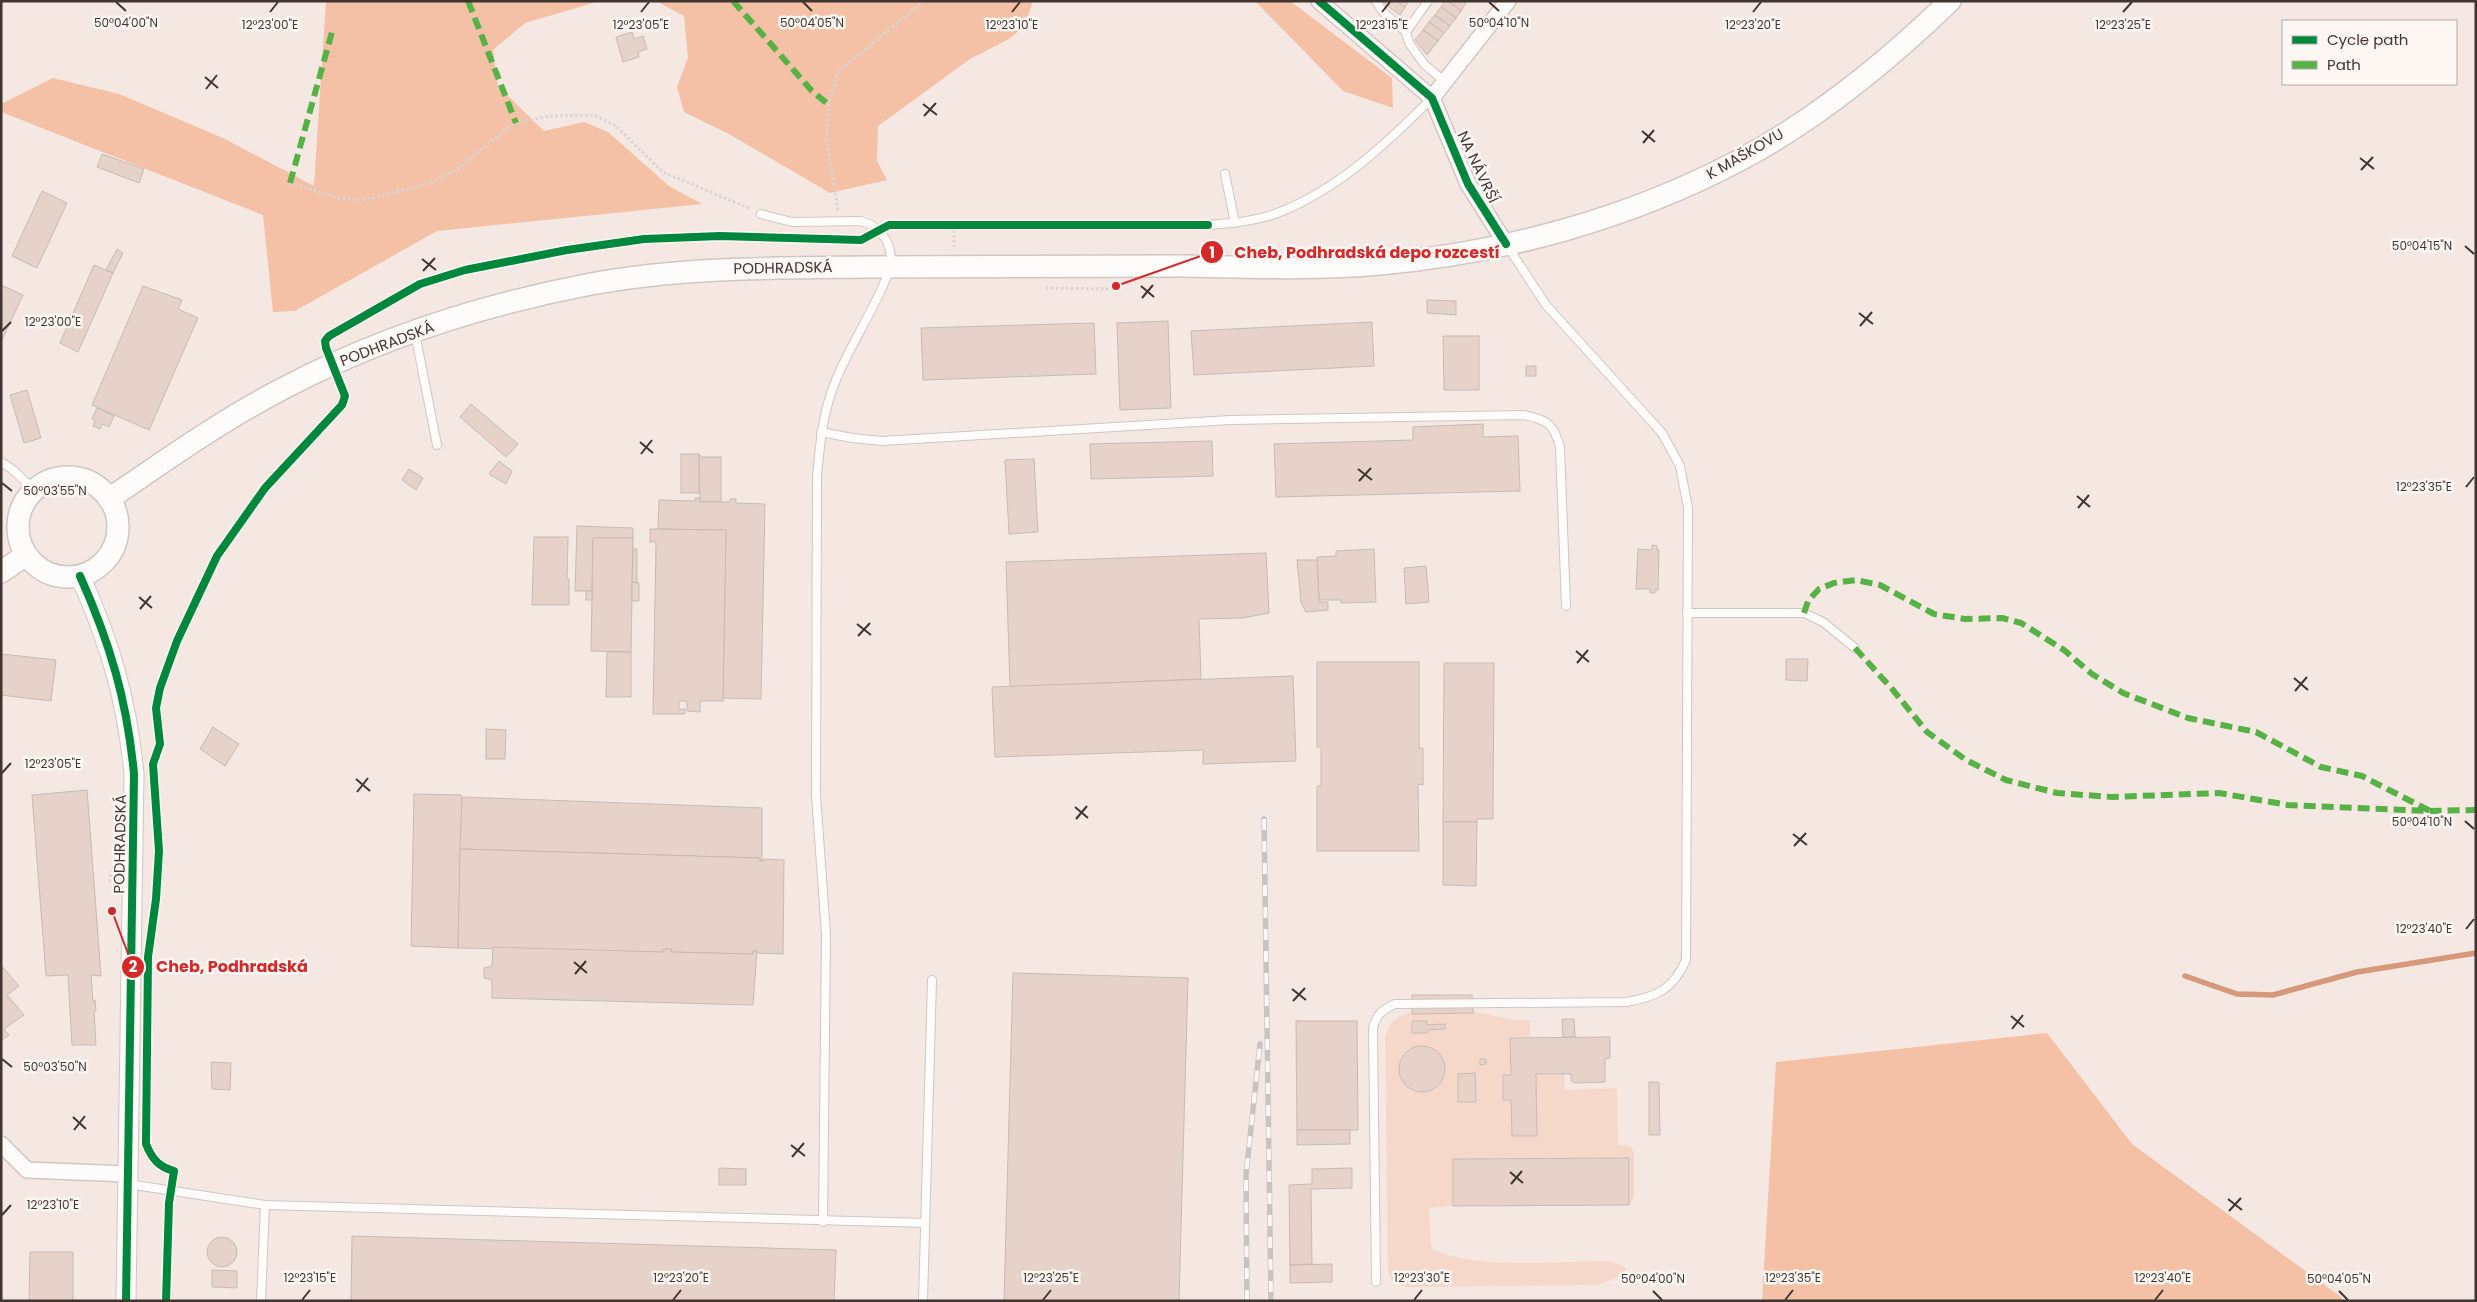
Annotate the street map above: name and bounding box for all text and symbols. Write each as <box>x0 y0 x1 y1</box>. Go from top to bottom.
text: 50°04'00"N <box>94 14 158 31</box>
text: 50°04'05"N <box>780 14 844 31</box>
text: 50°04'10"N <box>1469 14 1529 31</box>
text: 12°23'00"E <box>242 16 298 33</box>
text: 12°23'05"E <box>613 16 669 33</box>
text: 12°23'10"E <box>986 16 1038 33</box>
text: 12°23'15"E <box>1356 16 1408 33</box>
text: 12°23'20"E <box>1725 16 1781 33</box>
text: 12°23'25"E <box>2095 16 2151 33</box>
legend <box>2282 20 2457 85</box>
text: Cycle path <box>2327 29 2408 50</box>
text: Path <box>2327 54 2361 75</box>
street label: K MAŠKOVU <box>1702 123 1787 184</box>
street label: NA NÁVRŠÍ <box>1453 127 1504 206</box>
callout: Cheb, Podhradská depo rozcestí <box>1199 237 1510 268</box>
text: 50°04'15"N <box>2392 237 2452 254</box>
text: Cheb, Podhradská depo rozcestí <box>1234 241 1500 264</box>
text: 1 <box>1209 242 1215 263</box>
street label: PODHRADSKÁ <box>733 256 833 279</box>
text: 12°23'00"E <box>25 313 81 330</box>
street label: PODHRADSKÁ <box>337 316 437 371</box>
text: 12°23'35"E <box>2396 478 2452 495</box>
text: 50°03'55"N <box>23 482 87 499</box>
text: 12°23'05"E <box>25 755 81 772</box>
street label: PODHRADSKÁ <box>108 794 131 894</box>
text: 50°04'10"N <box>2392 813 2452 830</box>
text: 12°23'40"E <box>2396 920 2452 937</box>
callout: Cheb, Podhradská <box>121 951 317 982</box>
text: Cheb, Podhradská <box>156 955 308 978</box>
text: 2 <box>129 956 138 977</box>
text: 50°03'50"N <box>23 1058 87 1075</box>
text: 12°23'10"E <box>27 1196 79 1213</box>
text: 12°23'15"E <box>284 1269 336 1286</box>
text: 12°23'20"E <box>653 1269 709 1286</box>
text: 12°23'25"E <box>1023 1269 1079 1286</box>
text: 12°23'30"E <box>1394 1269 1450 1286</box>
text: 12°23'35"E <box>1765 1269 1821 1286</box>
text: 12°23'40"E <box>2135 1269 2191 1286</box>
text: 50°04'00"N <box>1621 1270 1685 1287</box>
text: 50°04'05"N <box>2307 1270 2371 1287</box>

